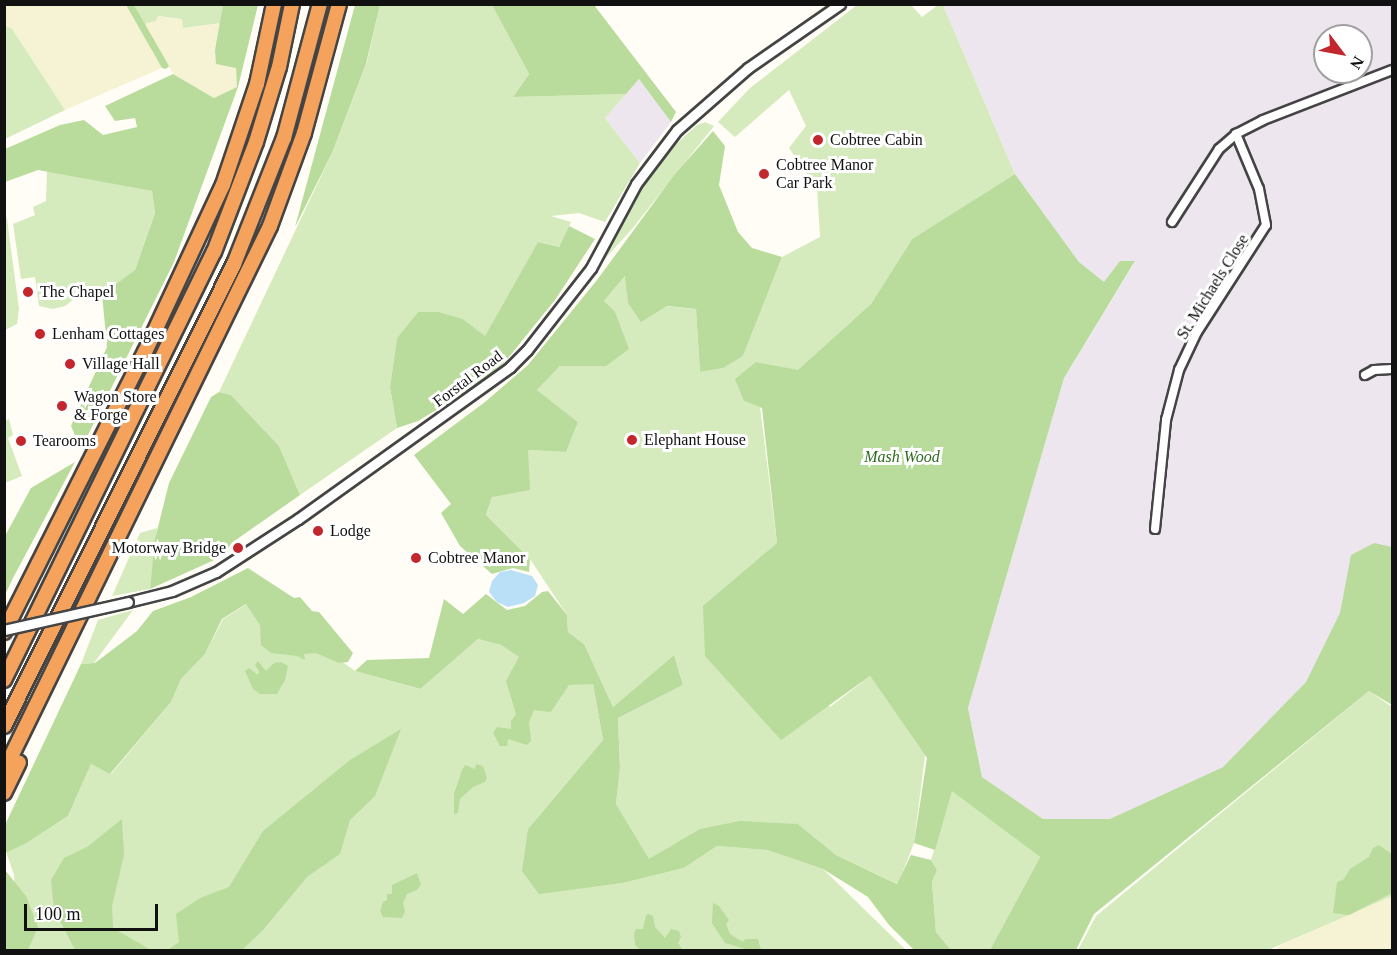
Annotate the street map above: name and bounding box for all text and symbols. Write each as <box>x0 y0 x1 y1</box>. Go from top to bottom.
north arrow <box>1313 24 1373 84</box>
text: N <box>1347 53 1367 72</box>
place label: Cobtree Cabin <box>830 130 923 150</box>
marker: Cobtree Cabin <box>811 133 825 147</box>
place label: Cobtree Manor Car Park <box>776 155 873 193</box>
marker: Cobtree Manor Car Park <box>757 167 771 181</box>
street label: St. Michaels Close <box>1173 231 1253 343</box>
place label: The Chapel <box>40 282 114 302</box>
marker: The Chapel <box>21 285 35 299</box>
place label: Lenham Cottages <box>52 324 164 344</box>
marker: Lenham Cottages <box>33 327 47 341</box>
street label: Forstal Road <box>429 347 507 411</box>
place label: Village Hall <box>82 354 160 374</box>
marker: Village Hall <box>63 357 77 371</box>
place label: Wagon Store & Forge <box>74 387 157 425</box>
marker: Wagon Store & Forge <box>55 399 69 413</box>
place label: Elephant House <box>644 430 746 450</box>
place label: Tearooms <box>33 431 96 451</box>
marker: Elephant House <box>625 433 639 447</box>
marker: Tearooms <box>14 434 28 448</box>
park label: Mash Wood <box>864 447 940 467</box>
place label: Lodge <box>330 521 371 541</box>
marker: Lodge <box>311 524 325 538</box>
place label: Motorway Bridge <box>112 538 226 558</box>
marker: Motorway Bridge <box>231 541 245 555</box>
place label: Cobtree Manor <box>428 548 525 568</box>
marker: Cobtree Manor <box>409 551 423 565</box>
scale bar <box>27 892 160 930</box>
text: 100 m <box>35 904 81 924</box>

